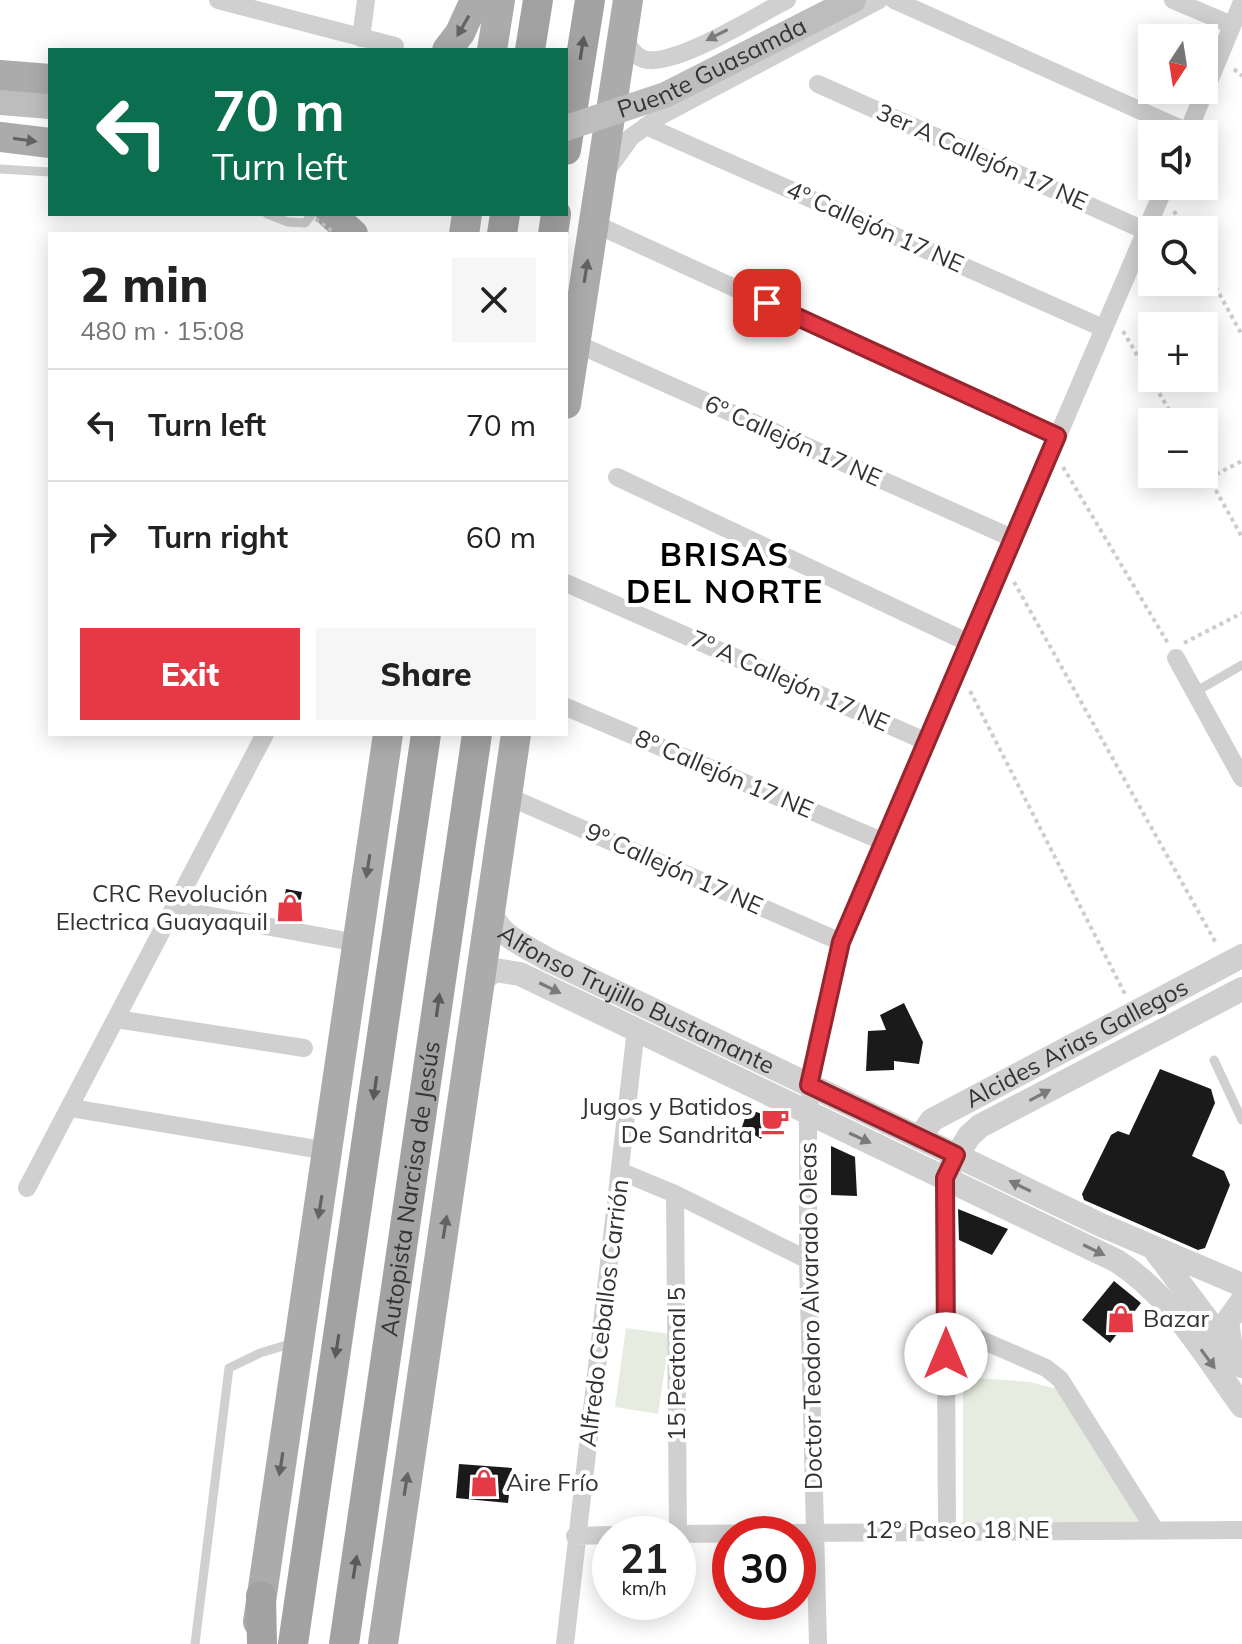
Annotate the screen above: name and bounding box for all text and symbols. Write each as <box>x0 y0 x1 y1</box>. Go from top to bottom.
street label: Puente Guasamda <box>613 10 811 124</box>
one-way arrow <box>456 15 470 37</box>
north arrow <box>1138 24 1218 104</box>
map controls <box>1138 24 1218 488</box>
one-way arrow <box>706 29 729 42</box>
one-way arrow <box>576 35 589 60</box>
text: 70 m <box>212 75 345 145</box>
icon: left <box>80 80 184 184</box>
street label: 3er A Callejón 17 NE <box>872 96 1093 216</box>
button: sound <box>1138 120 1218 200</box>
one-way arrow <box>13 134 38 147</box>
text: Turn left <box>212 144 348 189</box>
street label: 4º Callejón 17 NE <box>782 174 969 279</box>
button: search <box>1138 216 1218 296</box>
text: 2 min <box>80 254 209 314</box>
button: close <box>452 258 536 342</box>
one-way arrow <box>580 259 593 284</box>
pin <box>733 269 801 337</box>
icon: arrive <box>745 281 789 325</box>
button: + <box>1138 312 1218 392</box>
text: 480 m · 15:08 <box>80 314 244 347</box>
street label: 6º Callejón 17 NE <box>700 388 887 493</box>
icon: left <box>80 403 124 447</box>
text: Turn left <box>148 406 266 444</box>
text: 70 m <box>466 406 536 444</box>
button: − <box>1138 408 1218 488</box>
icon: right <box>80 515 124 559</box>
text: Turn right <box>148 518 288 556</box>
text: 60 m <box>466 518 536 556</box>
district label: BRISAS DEL NORTE <box>626 534 824 611</box>
street label: 7º A Callejón 17 NE <box>686 623 894 737</box>
button: Exit <box>80 628 300 720</box>
button: Share <box>316 628 536 720</box>
street label: 8º Callejón 17 NE <box>631 722 818 824</box>
street label: 9º Callejón 17 NE <box>581 816 768 921</box>
one-way arrow <box>361 854 374 879</box>
place label: CRC Revolución Electrica Guayaquil <box>56 878 268 936</box>
shop icon: CRC Revolución Electrica Guayaquil <box>275 893 305 923</box>
street label: Alfonso Trujillo Bustamante <box>492 917 780 1080</box>
street label: Alcides Arias Gallegos <box>960 971 1193 1114</box>
one-way arrow <box>538 981 561 995</box>
one-way arrow <box>432 992 445 1017</box>
street label: Autopista Narcisa de Jesús <box>373 1039 446 1338</box>
one-way arrow <box>368 1076 381 1101</box>
one-way arrow <box>1029 1088 1052 1101</box>
place label: Jugos y Batidos De Sandrita <box>581 1091 753 1149</box>
cafe icon: Jugos y Batidos De Sandrita <box>760 1106 790 1136</box>
one-way arrow <box>848 1131 871 1145</box>
street label: Doctor Teodoro Alvarado Oleas <box>792 1142 828 1490</box>
street label: Alfredo Ceballos Carrión <box>572 1177 634 1448</box>
one-way arrow <box>1009 1179 1032 1193</box>
one-way arrow <box>313 1195 326 1220</box>
one-way arrow <box>439 1214 452 1239</box>
one-way arrow <box>1083 1243 1106 1256</box>
street label: 15 Peatonal 5 <box>661 1287 691 1441</box>
place label: Bazar <box>1143 1303 1209 1333</box>
shop icon: Bazar <box>1106 1304 1136 1334</box>
position arrow <box>904 1312 988 1396</box>
one-way arrow <box>330 1333 343 1358</box>
one-way arrow <box>1200 1348 1216 1370</box>
one-way arrow <box>274 1452 287 1477</box>
place label: Aire Frío <box>506 1467 599 1497</box>
shop icon: Aire Frío <box>469 1468 499 1498</box>
one-way arrow <box>400 1471 413 1496</box>
street label: 12° Paseo 18 NE <box>864 1514 1050 1544</box>
speed limit sign: 30 <box>712 1516 816 1620</box>
text: 21 <box>620 1533 668 1583</box>
one-way arrow <box>349 1554 362 1579</box>
text: km/h <box>621 1575 667 1600</box>

